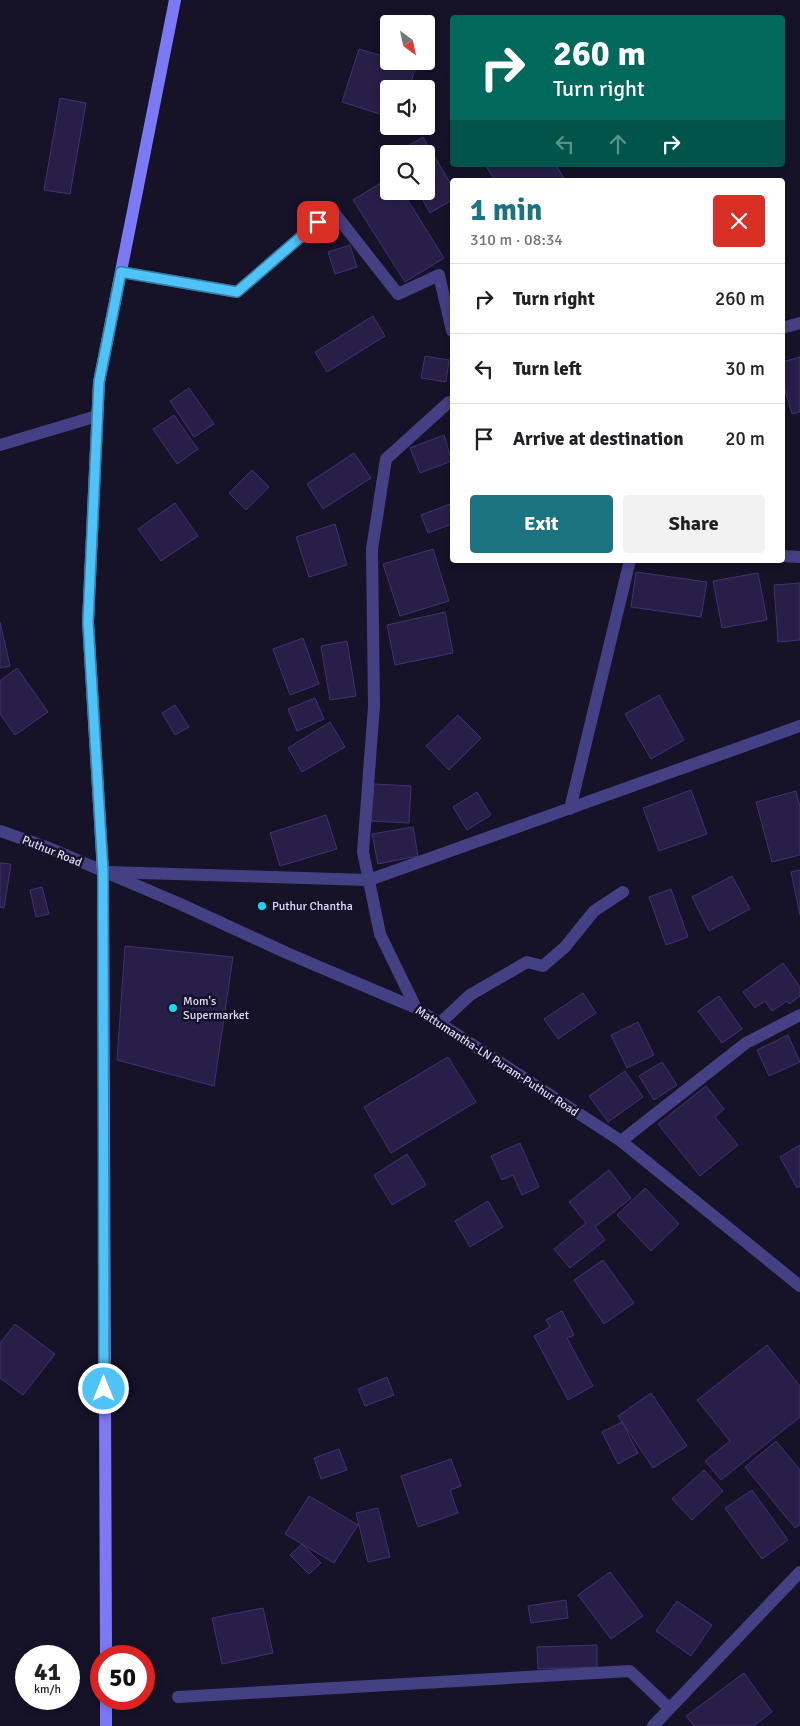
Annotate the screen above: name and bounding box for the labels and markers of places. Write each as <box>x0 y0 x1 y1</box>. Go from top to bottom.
pin <box>297 201 339 243</box>
place label: Puthur Chantha <box>272 899 353 914</box>
marker: Puthur Chantha <box>256 900 268 912</box>
place label: Mom's Supermarket <box>183 994 249 1023</box>
marker: Mom's Supermarket <box>167 1002 179 1014</box>

